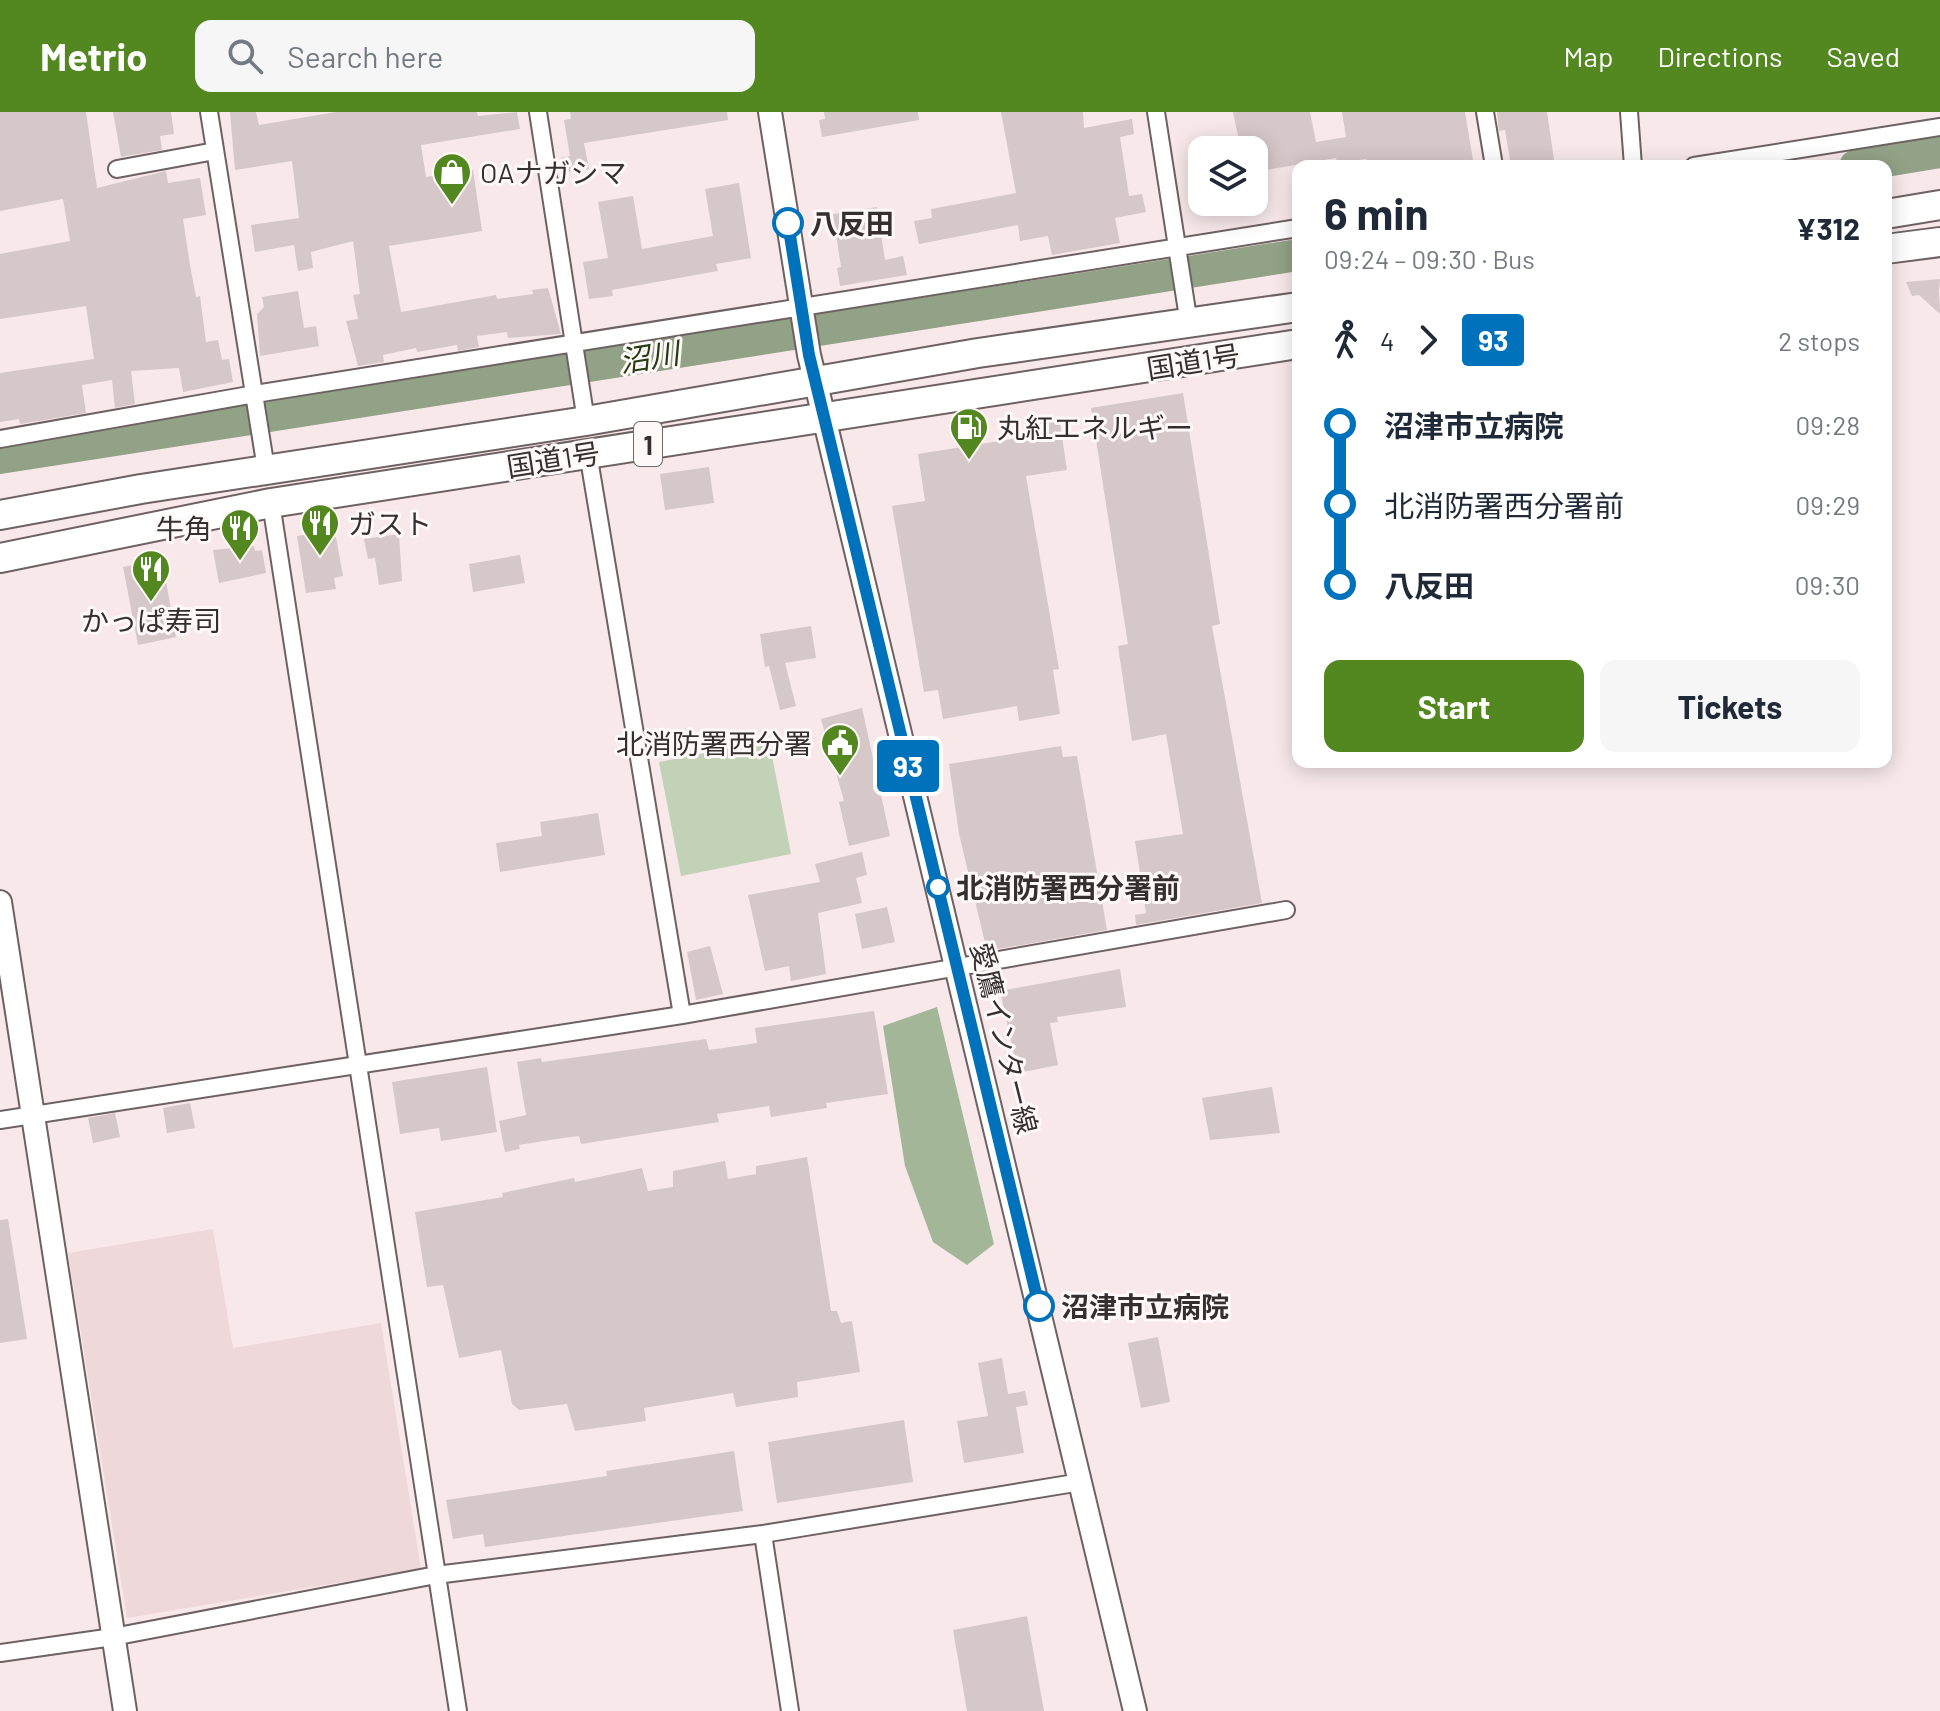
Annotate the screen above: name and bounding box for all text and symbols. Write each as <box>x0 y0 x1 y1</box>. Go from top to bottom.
search box <box>195 20 755 92</box>
text: Metrio <box>40 33 147 79</box>
icon: search <box>223 34 267 78</box>
text: Search here <box>287 38 443 74</box>
text: Map <box>1564 39 1613 73</box>
text: Directions <box>1657 39 1783 73</box>
text: Saved <box>1827 39 1900 73</box>
map controls <box>1188 136 1268 216</box>
button: layers <box>1188 136 1268 216</box>
shop icon: OAナガシマ <box>431 151 473 206</box>
place label: OAナガシマ <box>480 155 626 189</box>
text: 6 min <box>1324 186 1428 239</box>
place label: 八反田 <box>810 206 894 240</box>
marker: 八反田 <box>773 208 803 238</box>
text: ¥312 <box>1796 210 1860 246</box>
text: 09:24 – 09:30 · Bus <box>1324 243 1535 274</box>
icon: walk <box>1324 318 1368 362</box>
icon: forward <box>1406 318 1450 362</box>
text: 93 <box>1478 323 1508 357</box>
text: 4 <box>1380 325 1394 356</box>
text: 2 stops <box>1778 325 1860 356</box>
water label: 沼川 <box>617 333 684 378</box>
street label: 国道1号 <box>1144 337 1242 385</box>
fuel station icon: 丸紅エネルギー <box>948 406 990 461</box>
text: 沼津市立病院 <box>1384 407 1564 443</box>
text: 09:28 <box>1795 409 1860 440</box>
place label: 丸紅エネルギー <box>997 410 1193 444</box>
road number: 1 <box>634 422 662 466</box>
street label: 国道1号 <box>504 435 602 483</box>
text: 北消防署西分署前 <box>1384 487 1624 523</box>
text: 09:29 <box>1795 489 1860 520</box>
restaurant icon: ガスト <box>299 502 341 557</box>
place label: ガスト <box>348 506 432 540</box>
restaurant icon: 牛角 <box>219 507 261 562</box>
place label: 牛角 <box>156 511 212 545</box>
restaurant icon: かっぱ寿司 <box>130 548 172 603</box>
text: 八反田 <box>1384 567 1474 603</box>
text: 09:30 <box>1795 569 1860 600</box>
place label: かっぱ寿司 <box>81 603 221 637</box>
button: Start <box>1324 660 1584 752</box>
button: Tickets <box>1600 660 1860 752</box>
public building icon: 北消防署西分署 <box>819 722 861 777</box>
place label: 北消防署西分署 <box>616 726 812 760</box>
line badge: 93 <box>872 740 944 792</box>
text: 93 <box>893 749 923 783</box>
place label: 北消防署西分署前 <box>956 870 1180 904</box>
marker: 北消防署西分署前 <box>927 876 949 898</box>
street label: 愛鷹インター線 <box>965 939 1045 1137</box>
place label: 沼津市立病院 <box>1061 1289 1229 1323</box>
marker: 沼津市立病院 <box>1024 1291 1054 1321</box>

